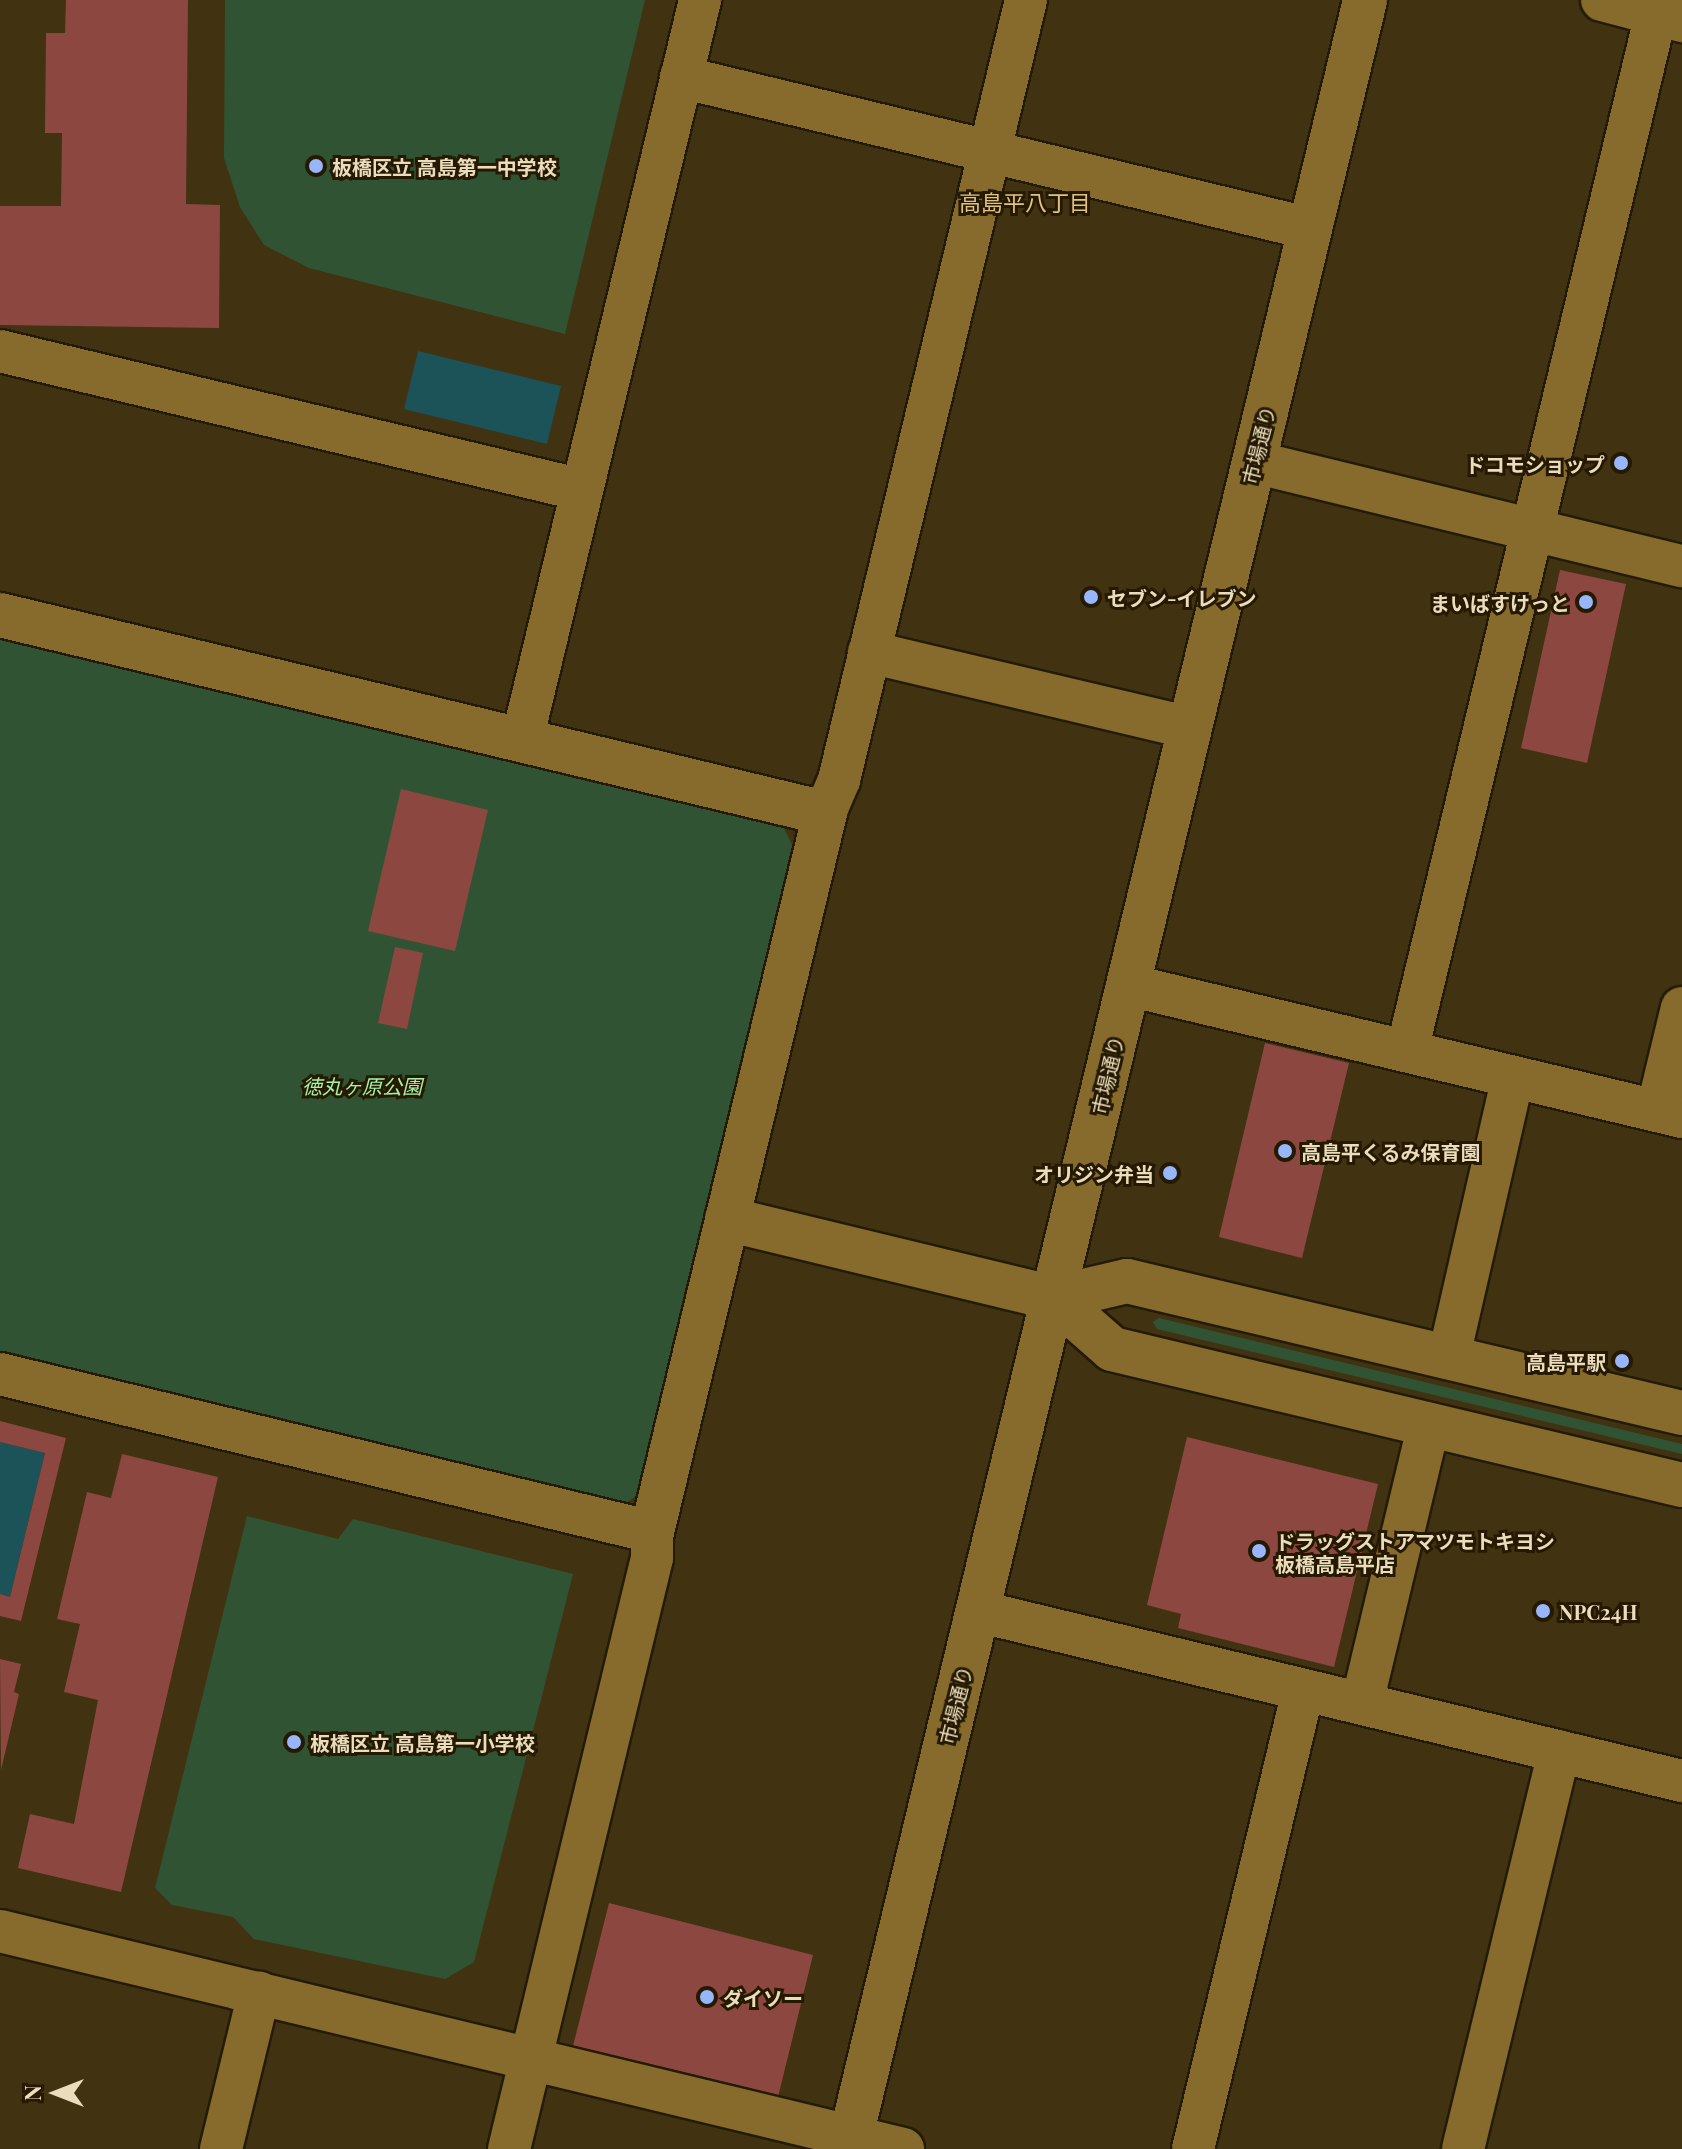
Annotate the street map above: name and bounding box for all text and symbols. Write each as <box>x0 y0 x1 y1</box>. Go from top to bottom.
place label: 板橋区立 高島第一中学校 <box>332 154 557 178</box>
marker: 板橋区立 高島第一中学校 <box>307 157 325 175</box>
district label: 高島平八丁目 <box>959 190 1091 216</box>
street label: 市場通り <box>1237 403 1279 487</box>
place label: ドコモショップ <box>1465 451 1605 475</box>
marker: ドコモショップ <box>1612 454 1630 472</box>
place label: セブン-イレブン <box>1107 585 1257 609</box>
marker: セブン-イレブン <box>1082 588 1100 606</box>
place label: まいばすけっと <box>1430 590 1570 614</box>
marker: まいばすけっと <box>1577 593 1595 611</box>
street label: 市場通り <box>1086 1033 1128 1117</box>
park label: 徳丸ヶ原公園 <box>302 1073 422 1097</box>
place label: 高島平くるみ保育園 <box>1301 1139 1481 1163</box>
marker: 高島平くるみ保育園 <box>1276 1142 1294 1160</box>
place label: オリジン弁当 <box>1034 1161 1154 1185</box>
marker: オリジン弁当 <box>1161 1164 1179 1182</box>
place label: 高島平駅 <box>1526 1349 1606 1373</box>
marker: 高島平駅 <box>1613 1352 1631 1370</box>
place label: ドラッグストアマツモトキヨシ 板橋高島平店 <box>1275 1528 1555 1575</box>
marker: ドラッグストアマツモトキヨシ 板橋高島平店 <box>1250 1542 1268 1560</box>
place label: NPC24H <box>1559 1599 1637 1623</box>
marker: NPC24H <box>1534 1602 1552 1620</box>
street label: 市場通り <box>934 1663 976 1747</box>
place label: 板橋区立 高島第一小学校 <box>310 1730 535 1754</box>
marker: 板橋区立 高島第一小学校 <box>285 1733 303 1751</box>
place label: ダイソー <box>723 1985 803 2009</box>
marker: ダイソー <box>698 1988 716 2006</box>
north arrow <box>16 2053 96 2133</box>
text: N <box>17 2085 47 2101</box>

